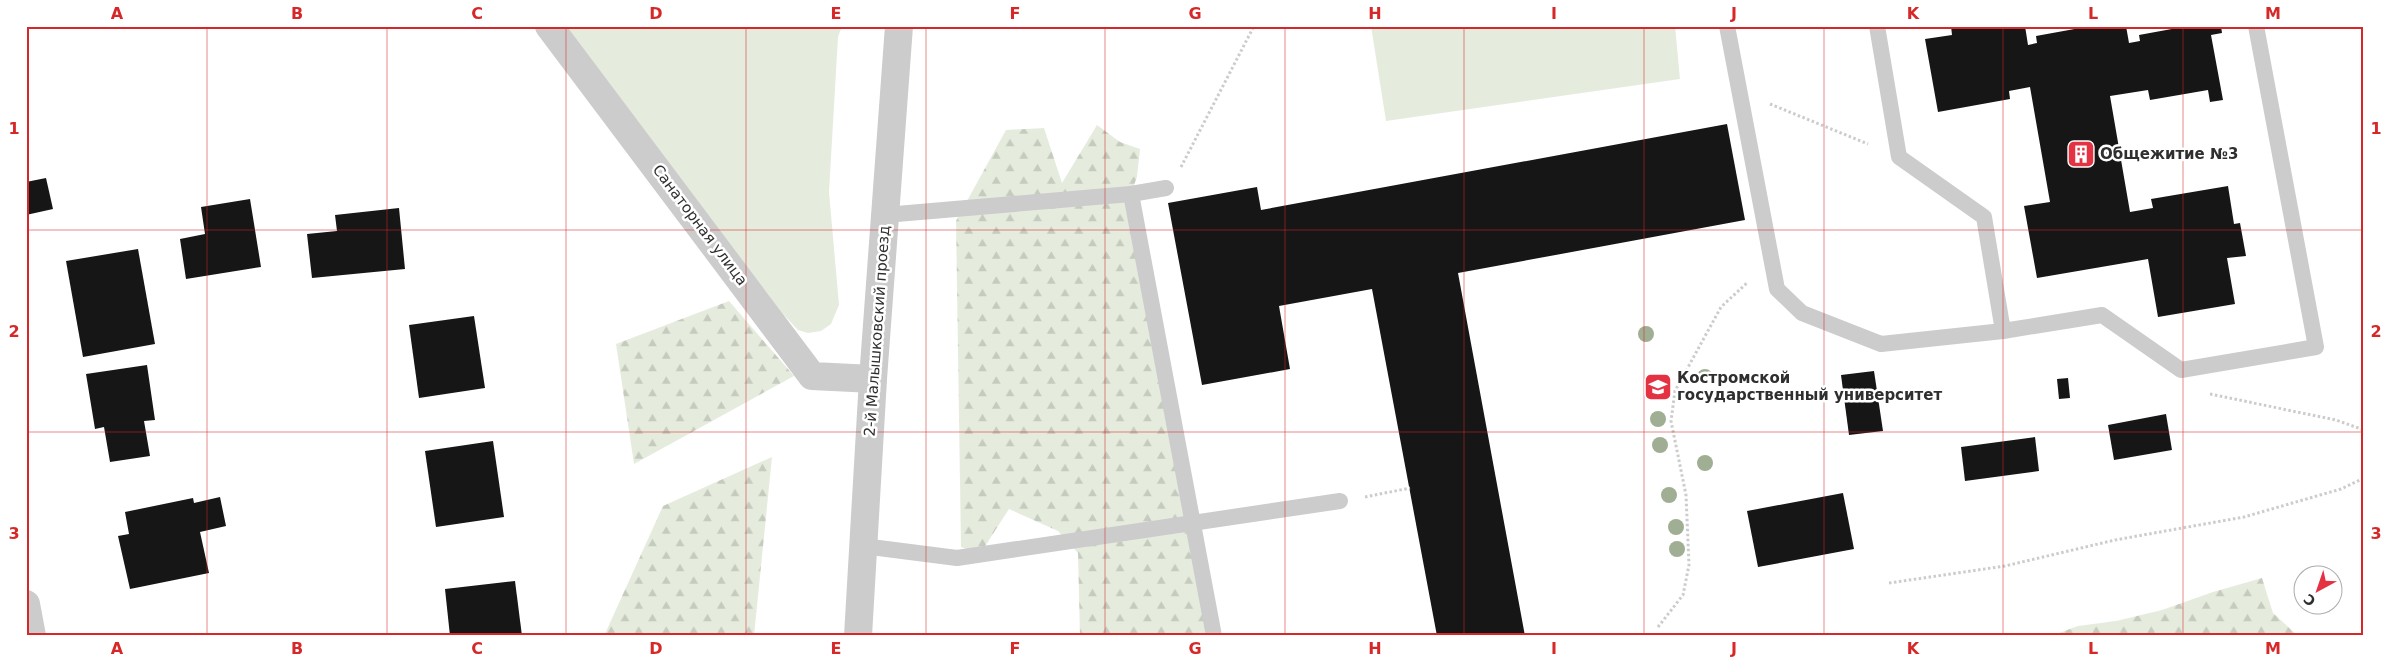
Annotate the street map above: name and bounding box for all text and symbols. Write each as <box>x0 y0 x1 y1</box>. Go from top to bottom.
text: A <box>111 4 124 23</box>
text: B <box>291 4 303 23</box>
text: C <box>471 4 483 23</box>
text: D <box>649 4 663 23</box>
text: E <box>831 4 841 23</box>
text: F <box>1010 4 1020 23</box>
text: G <box>1188 4 1202 23</box>
text: H <box>1368 4 1382 23</box>
text: I <box>1551 4 1557 23</box>
text: J <box>1730 4 1737 23</box>
text: K <box>1907 4 1920 23</box>
text: L <box>2088 4 2098 23</box>
text: M <box>2265 4 2281 23</box>
text: 1 <box>8 119 20 138</box>
text: 1 <box>2370 119 2382 138</box>
building icon: Общежитие №3 <box>2066 139 2096 169</box>
place label: Общежитие №3 <box>2100 145 2239 163</box>
street label: Санаторная улица <box>649 161 751 289</box>
street label: 2-й Малышковский проезд <box>861 225 893 437</box>
text: 2 <box>8 322 20 341</box>
text: 2 <box>2370 322 2382 341</box>
place label: Костромской государственный университет <box>1677 369 1942 404</box>
school or university icon: Костромской государственный университет <box>1643 372 1673 402</box>
text: 3 <box>8 524 20 543</box>
text: 3 <box>2370 524 2382 543</box>
north arrow <box>2292 564 2342 614</box>
text: С <box>2301 591 2319 609</box>
text: A <box>111 639 124 658</box>
text: B <box>291 639 303 658</box>
text: C <box>471 639 483 658</box>
text: D <box>649 639 663 658</box>
text: E <box>831 639 841 658</box>
text: F <box>1010 639 1020 658</box>
text: G <box>1188 639 1202 658</box>
text: H <box>1368 639 1382 658</box>
text: I <box>1551 639 1557 658</box>
text: J <box>1730 639 1737 658</box>
text: K <box>1907 639 1920 658</box>
text: L <box>2088 639 2098 658</box>
text: M <box>2265 639 2281 658</box>

